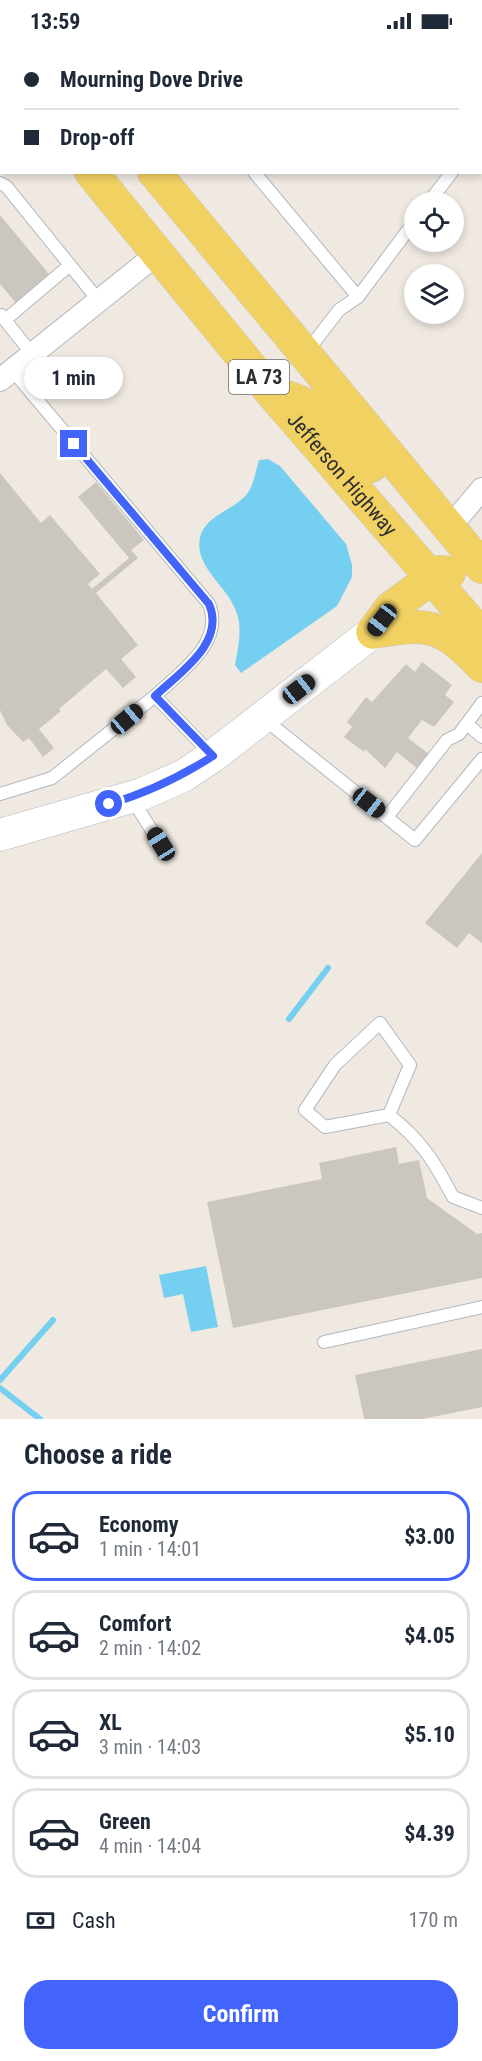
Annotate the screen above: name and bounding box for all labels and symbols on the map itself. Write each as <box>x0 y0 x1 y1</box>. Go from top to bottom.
callout: 1 min <box>25 357 124 399</box>
road number: LA 73 <box>229 360 289 394</box>
street label: Jefferson Highway <box>282 408 402 541</box>
route end <box>60 430 87 457</box>
car <box>364 600 400 640</box>
car <box>279 671 319 707</box>
car <box>107 701 147 737</box>
car <box>349 785 389 821</box>
route start <box>95 790 122 817</box>
car <box>144 824 178 864</box>

